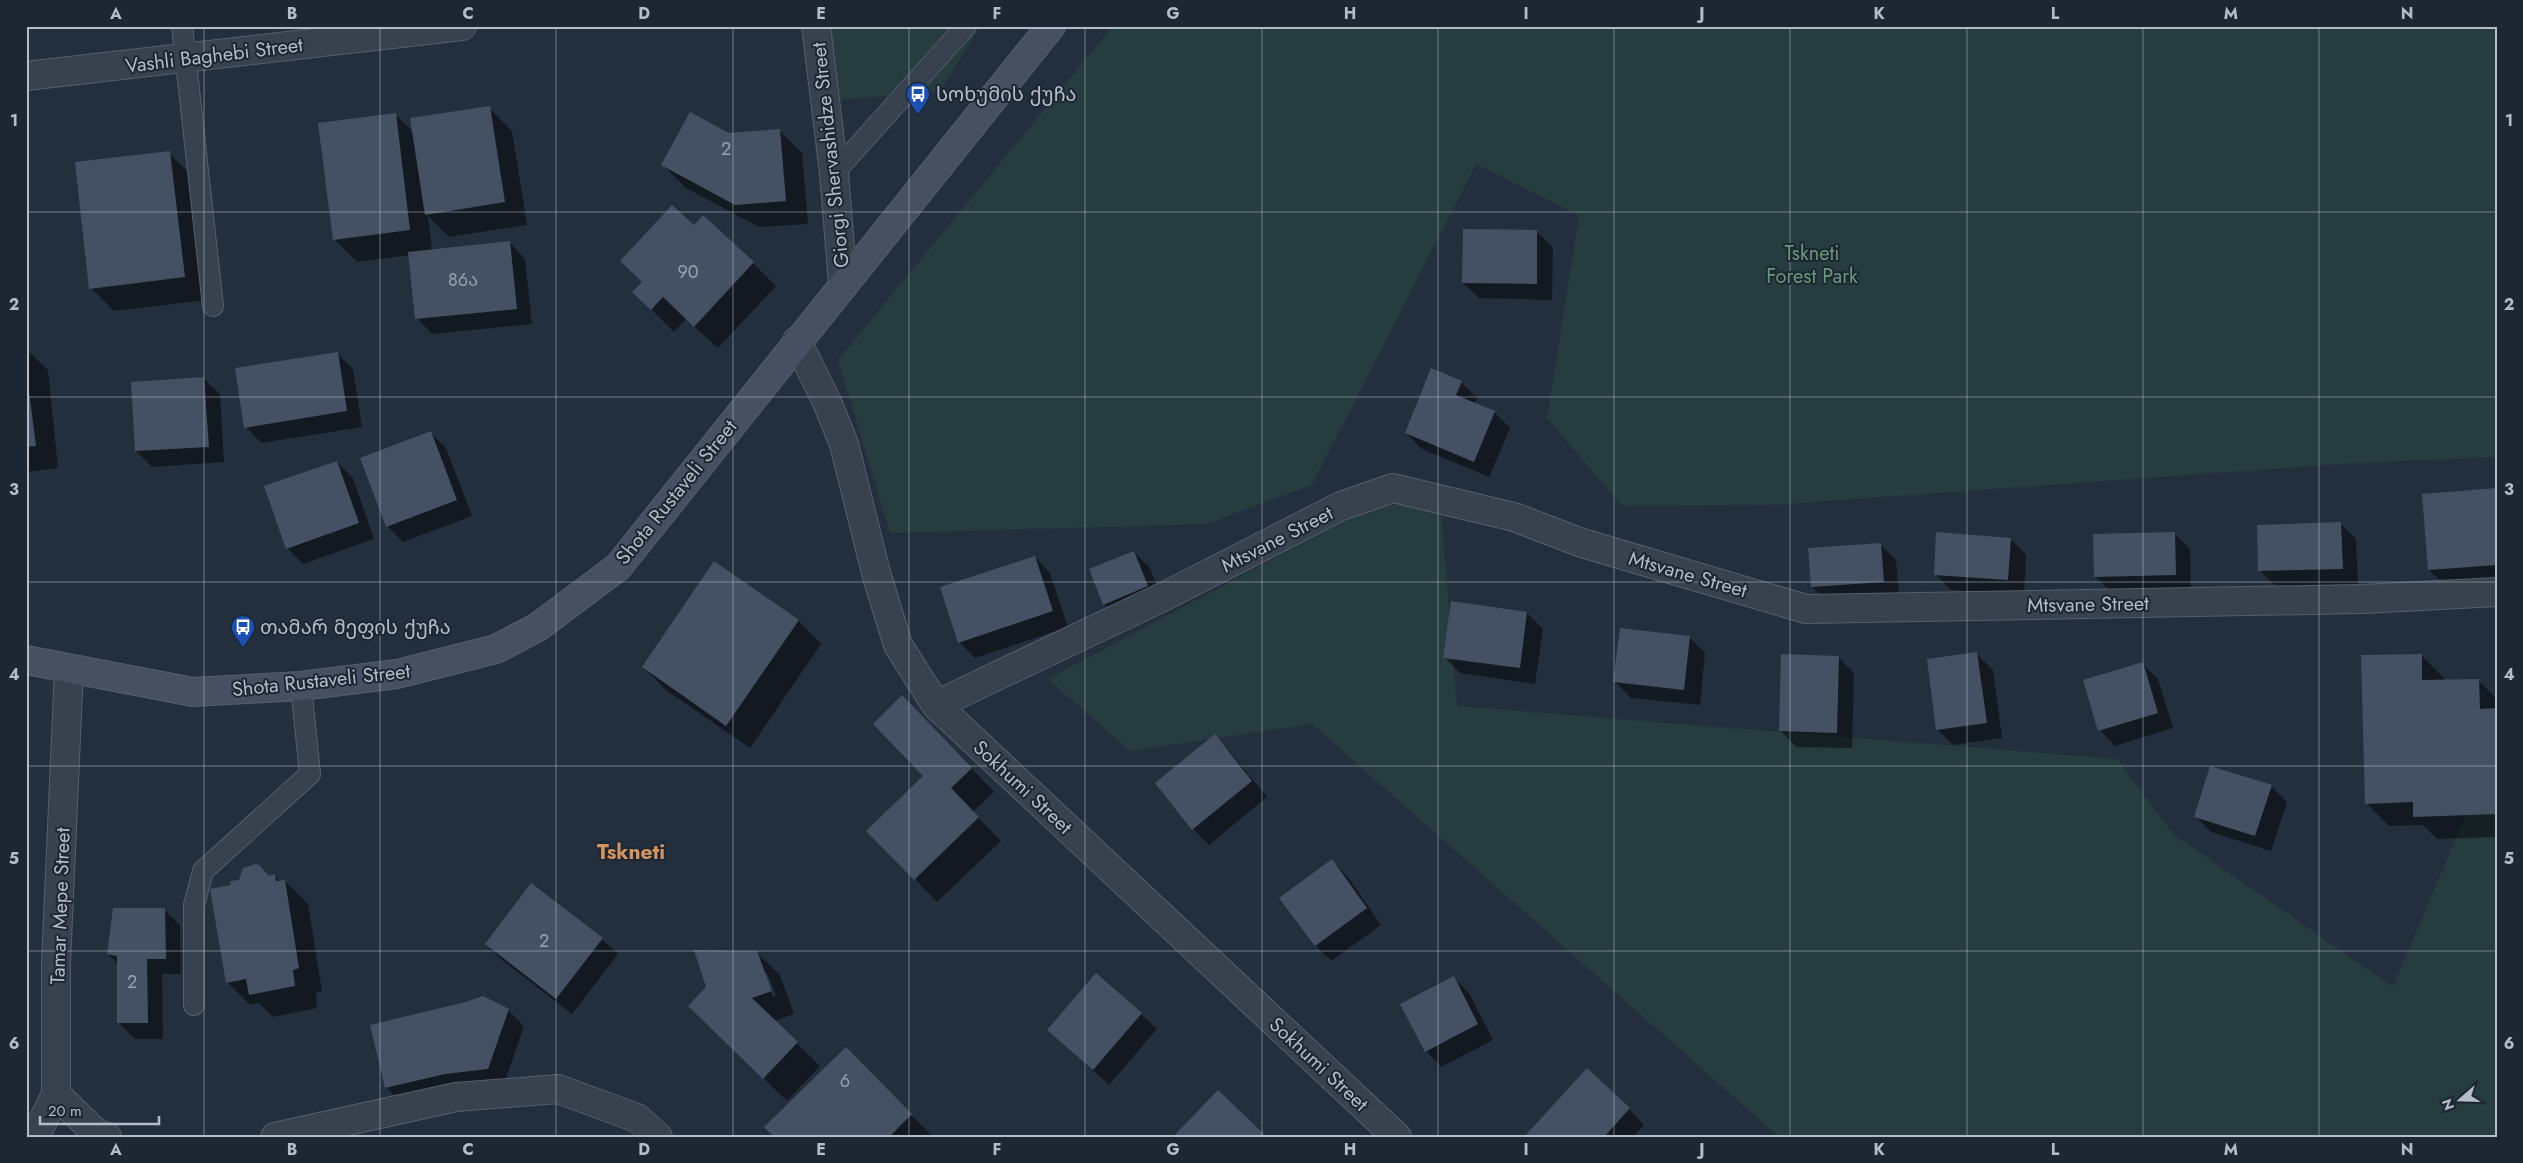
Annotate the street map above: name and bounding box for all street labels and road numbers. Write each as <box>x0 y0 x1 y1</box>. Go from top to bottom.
street label: Vashli Baghebi Street <box>124 30 305 81</box>
street label: Giorgi Shervashidze Street <box>804 41 857 269</box>
street label: Shota Rustaveli Street <box>609 413 744 571</box>
street label: Mtsvane Street <box>1216 499 1338 580</box>
street label: Mtsvane Street <box>1625 544 1751 605</box>
street label: Mtsvane Street <box>2027 589 2149 620</box>
street label: Shota Rustaveli Street <box>230 657 412 704</box>
street label: Sokhumi Street <box>967 734 1079 841</box>
street label: Tamar Mepe Street <box>43 827 78 985</box>
street label: Sokhumi Street <box>1263 1011 1375 1118</box>

